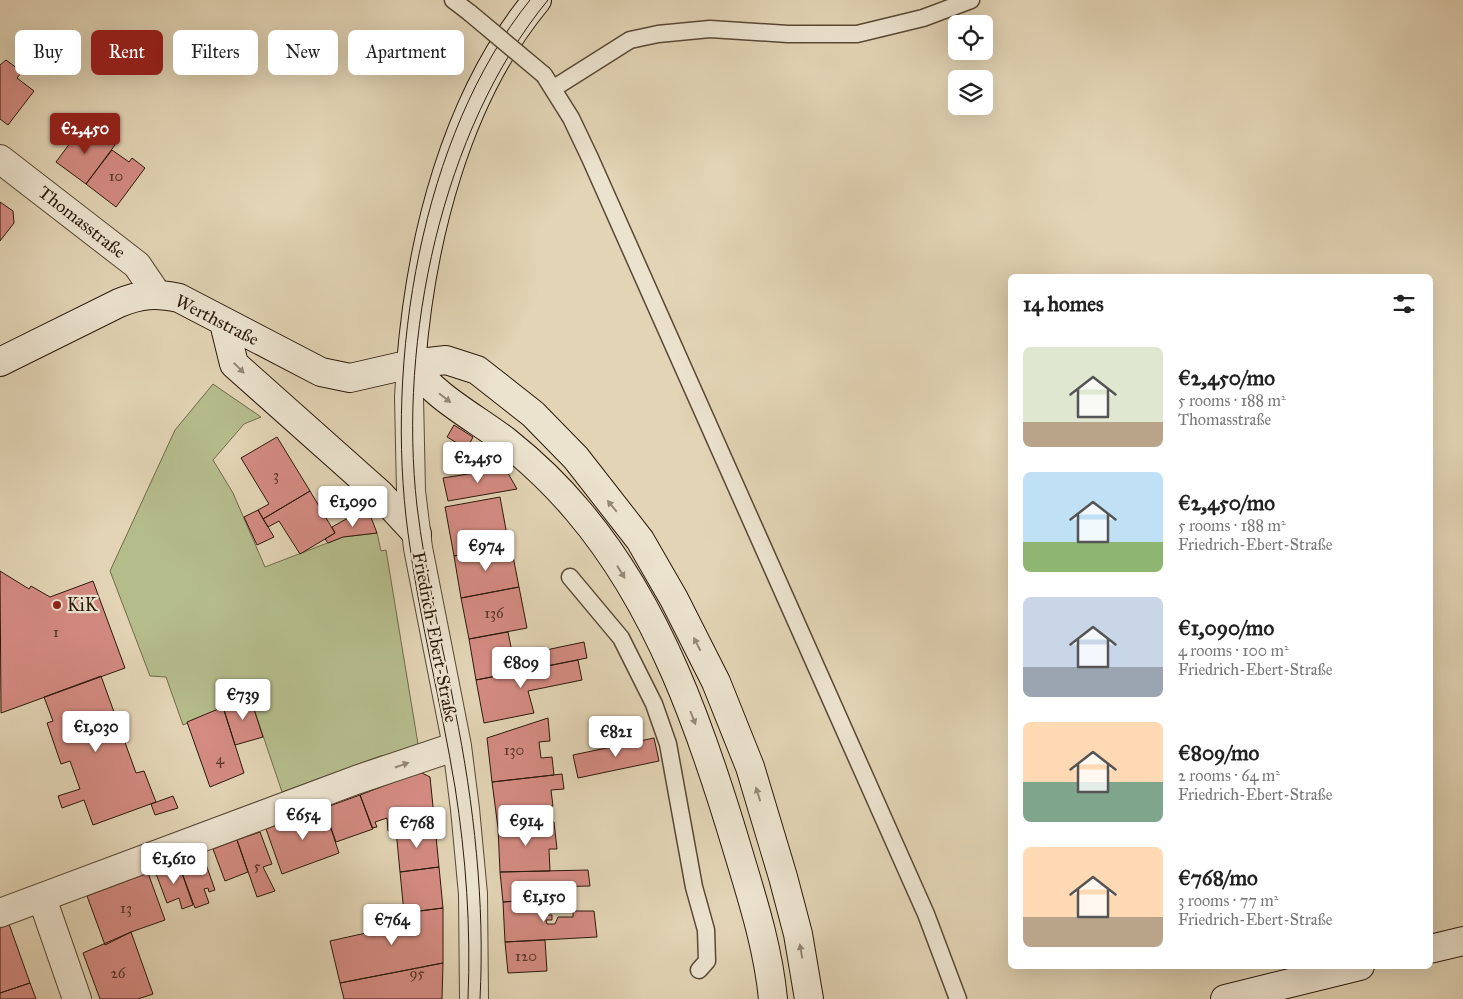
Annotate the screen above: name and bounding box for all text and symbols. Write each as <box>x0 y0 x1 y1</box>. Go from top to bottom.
map controls <box>948 15 993 115</box>
button: locate <box>948 15 993 60</box>
chip: Buy <box>15 30 81 75</box>
chip: Rent <box>91 30 163 75</box>
chip: Filters <box>173 30 258 75</box>
chip: New <box>268 30 338 75</box>
chip: Apartment <box>348 30 464 75</box>
button: layers <box>948 70 993 115</box>
pin: €2,450 <box>44 112 126 155</box>
text: €2,450 <box>61 119 109 138</box>
house number: 10 <box>109 167 123 185</box>
street label: Thomasstraße <box>34 181 130 263</box>
street label: Werthstraße <box>171 290 263 350</box>
icon: filters <box>1390 290 1418 318</box>
text: 14 homes <box>1023 291 1104 317</box>
one-way arrow <box>233 362 245 374</box>
text: €2,450/mo <box>1178 365 1275 391</box>
icon: home <box>1063 367 1123 427</box>
text: 5 rooms · 188 m² <box>1178 391 1286 410</box>
one-way arrow <box>438 393 451 404</box>
text: Thomasstraße <box>1178 410 1271 429</box>
pin: €2,450 <box>437 442 519 484</box>
text: €2,450 <box>454 448 502 467</box>
house number: 3 <box>273 466 279 484</box>
pin: €1,090 <box>312 486 394 528</box>
text: €2,450/mo <box>1178 490 1275 516</box>
text: €1,090 <box>329 492 377 511</box>
icon: home <box>1063 492 1123 552</box>
one-way arrow <box>607 500 618 512</box>
text: 5 rooms · 188 m² <box>1178 516 1286 535</box>
pin: €974 <box>456 530 516 572</box>
text: Friedrich-Ebert-Straße <box>1178 535 1332 554</box>
text: €974 <box>468 536 504 555</box>
street label: Friedrich-Ebert-Straße <box>408 550 462 724</box>
one-way arrow <box>617 566 626 579</box>
place label: KiK <box>67 594 99 616</box>
marker: KiK <box>51 599 63 611</box>
house number: 136 <box>484 604 505 622</box>
text: €1,090/mo <box>1178 615 1274 641</box>
icon: home <box>1063 617 1123 677</box>
house number: 1 <box>53 623 59 641</box>
one-way arrow <box>693 637 701 651</box>
text: 4 rooms · 100 m² <box>1178 641 1289 660</box>
pin: €809 <box>491 646 551 689</box>
text: €809 <box>503 653 539 672</box>
text: Friedrich-Ebert-Straße <box>1178 660 1332 679</box>
pin: €739 <box>213 678 273 721</box>
text: €739 <box>226 685 260 704</box>
pin: €1,030 <box>55 710 137 753</box>
one-way arrow <box>690 710 697 725</box>
pin: €821 <box>586 716 646 758</box>
text: €1,030 <box>73 717 119 736</box>
text: €821 <box>600 722 632 741</box>
text: €809/mo <box>1178 740 1259 766</box>
house number: 130 <box>504 741 524 759</box>
icon: home <box>1063 742 1123 802</box>
house number: 4 <box>216 750 225 768</box>
one-way arrow <box>394 760 409 768</box>
text: 2 rooms · 64 m² <box>1178 766 1280 785</box>
text: Friedrich-Ebert-Straße <box>1178 785 1332 804</box>
one-way arrow <box>754 787 762 802</box>
pin: €654 <box>273 798 333 841</box>
pin: €914 <box>496 804 556 847</box>
text: €654 <box>286 805 320 824</box>
pin: €768 <box>387 806 447 849</box>
text: €914 <box>509 811 543 830</box>
text: €768 <box>400 813 434 832</box>
pin: €1,610 <box>133 842 215 885</box>
text: €1,610 <box>152 849 196 868</box>
house number: 5 <box>254 857 261 875</box>
text: €768/mo <box>1178 865 1258 891</box>
icon: home <box>1063 867 1123 927</box>
pin: €1,150 <box>503 880 585 923</box>
text: €1,150 <box>522 887 566 906</box>
text: 3 rooms · 77 m² <box>1178 891 1278 910</box>
house number: 13 <box>120 899 132 917</box>
pin: €764 <box>362 904 422 946</box>
text: €764 <box>374 910 410 929</box>
text: Friedrich-Ebert-Straße <box>1178 910 1332 929</box>
one-way arrow <box>796 942 804 958</box>
house number: 120 <box>515 947 537 965</box>
house number: 26 <box>110 964 127 982</box>
house number: 95 <box>409 964 425 982</box>

